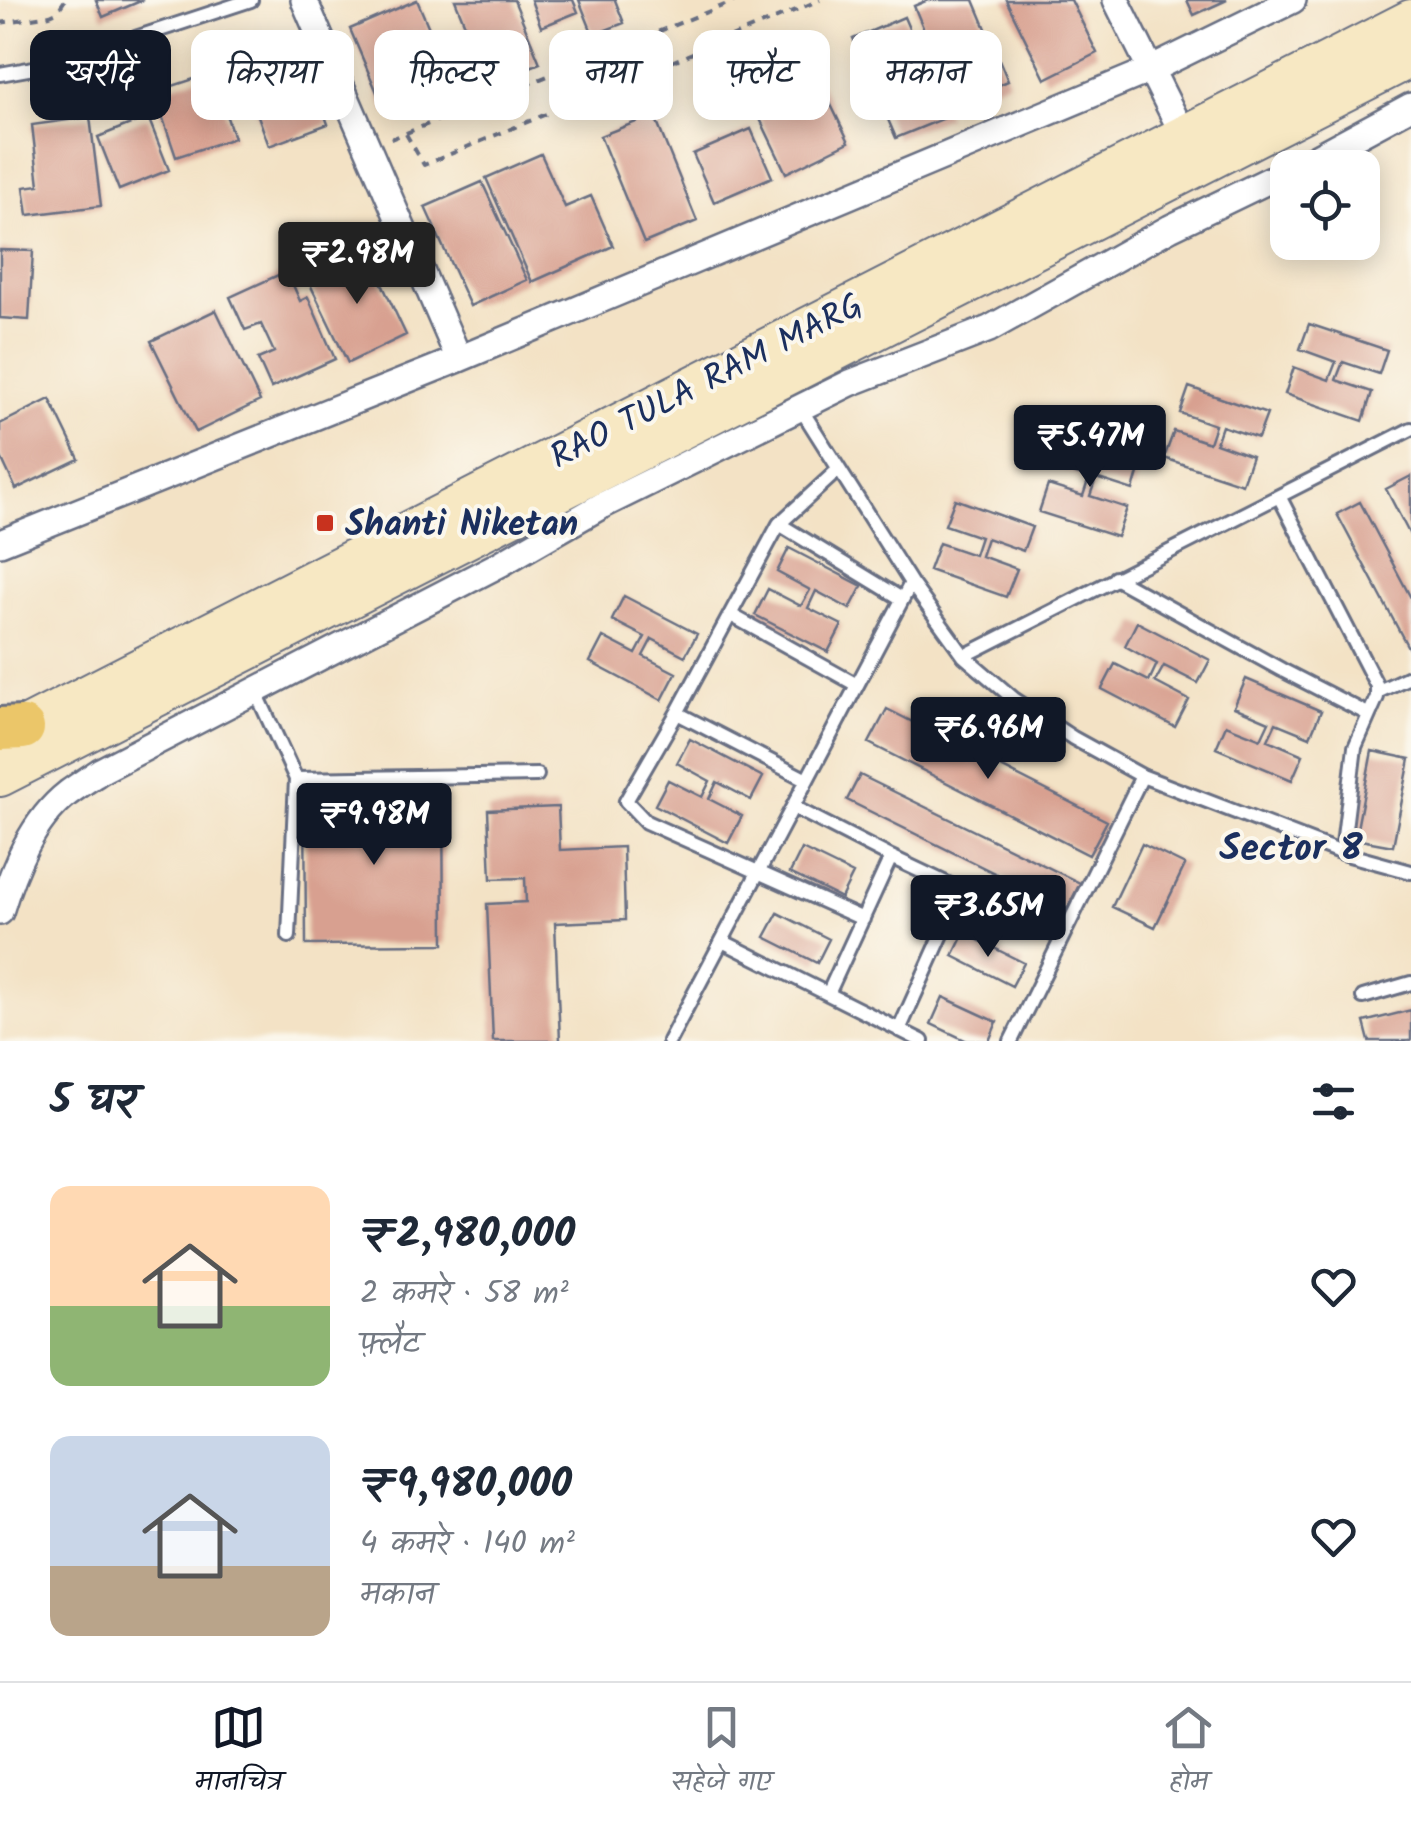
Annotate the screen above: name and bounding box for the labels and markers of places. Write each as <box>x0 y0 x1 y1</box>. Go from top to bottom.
pin: ₹2.98M <box>276 222 438 307</box>
pin: ₹5.47M <box>1009 405 1171 490</box>
place label: Shanti Niketan <box>345 498 578 554</box>
marker: Shanti Niketan <box>314 512 336 534</box>
pin: ₹6.96M <box>907 697 1069 782</box>
pin: ₹9.98M <box>293 783 455 868</box>
pin: ₹3.65M <box>907 875 1069 960</box>

